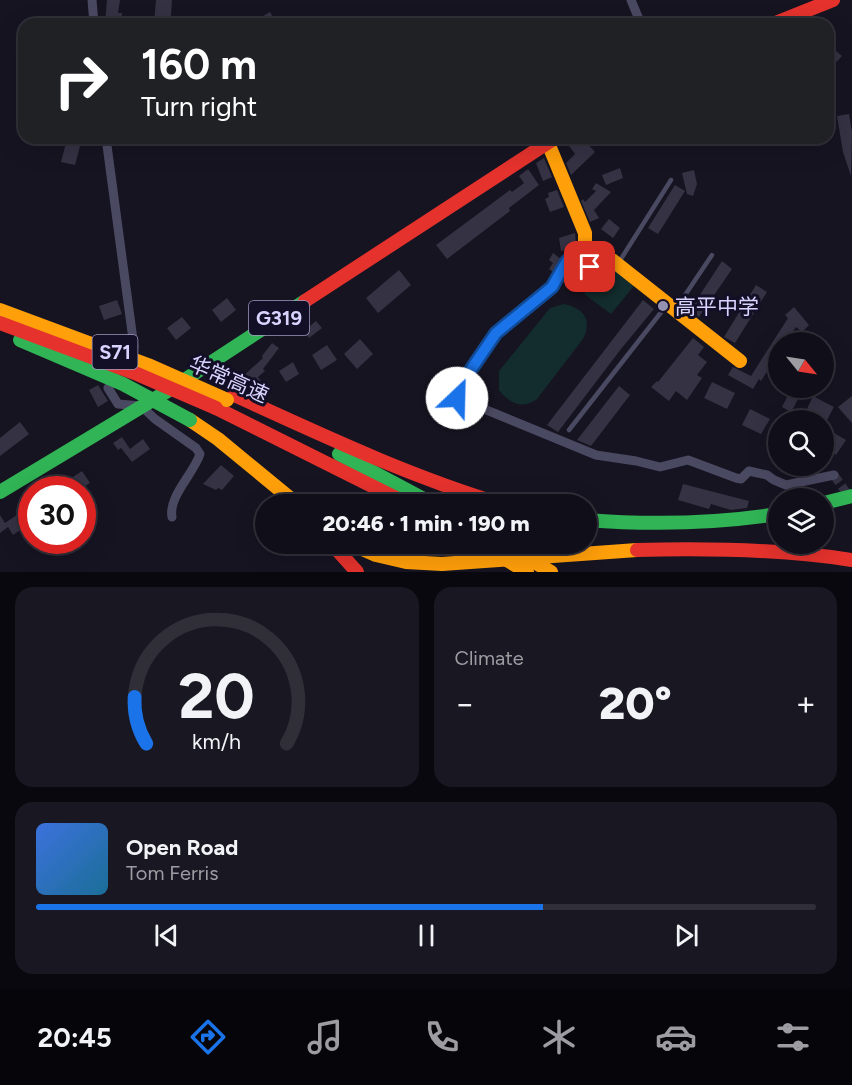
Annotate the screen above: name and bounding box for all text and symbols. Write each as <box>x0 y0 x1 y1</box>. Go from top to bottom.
text: 160 m <box>141 39 257 90</box>
icon: right <box>42 42 120 120</box>
text: Turn right <box>141 90 257 123</box>
pin <box>564 241 615 292</box>
icon: arrive <box>573 250 606 283</box>
place label: 高平中学 <box>675 294 759 319</box>
marker: 高平中学 <box>656 299 670 313</box>
road number: G319 <box>249 301 309 335</box>
north arrow <box>768 332 834 398</box>
map controls <box>768 332 834 554</box>
road number: S71 <box>92 335 138 369</box>
street label: 华常高速 <box>186 350 272 408</box>
position arrow <box>425 366 489 430</box>
button: search <box>768 410 834 476</box>
speed limit sign: 30 <box>18 476 96 554</box>
button: layers <box>768 488 834 554</box>
text: 20:46 · 1 min · 190 m <box>322 510 530 537</box>
text: Climate <box>455 646 524 670</box>
text: 20 <box>178 659 255 734</box>
text: 20° <box>599 676 672 730</box>
text: − <box>455 684 475 723</box>
text: + <box>795 684 816 723</box>
text: km/h <box>192 729 241 754</box>
text: Open Road <box>126 834 238 861</box>
text: Tom Ferris <box>126 861 219 885</box>
icon: previous <box>150 919 183 952</box>
icon: pause <box>410 919 443 952</box>
icon: next <box>670 919 703 952</box>
icon: directions <box>187 1016 229 1058</box>
icon: music <box>304 1016 346 1058</box>
icon: phone <box>421 1016 463 1058</box>
icon: climate <box>538 1016 580 1058</box>
icon: car <box>655 1016 697 1058</box>
icon: filters <box>772 1016 814 1058</box>
text: 20:45 <box>38 1021 112 1054</box>

